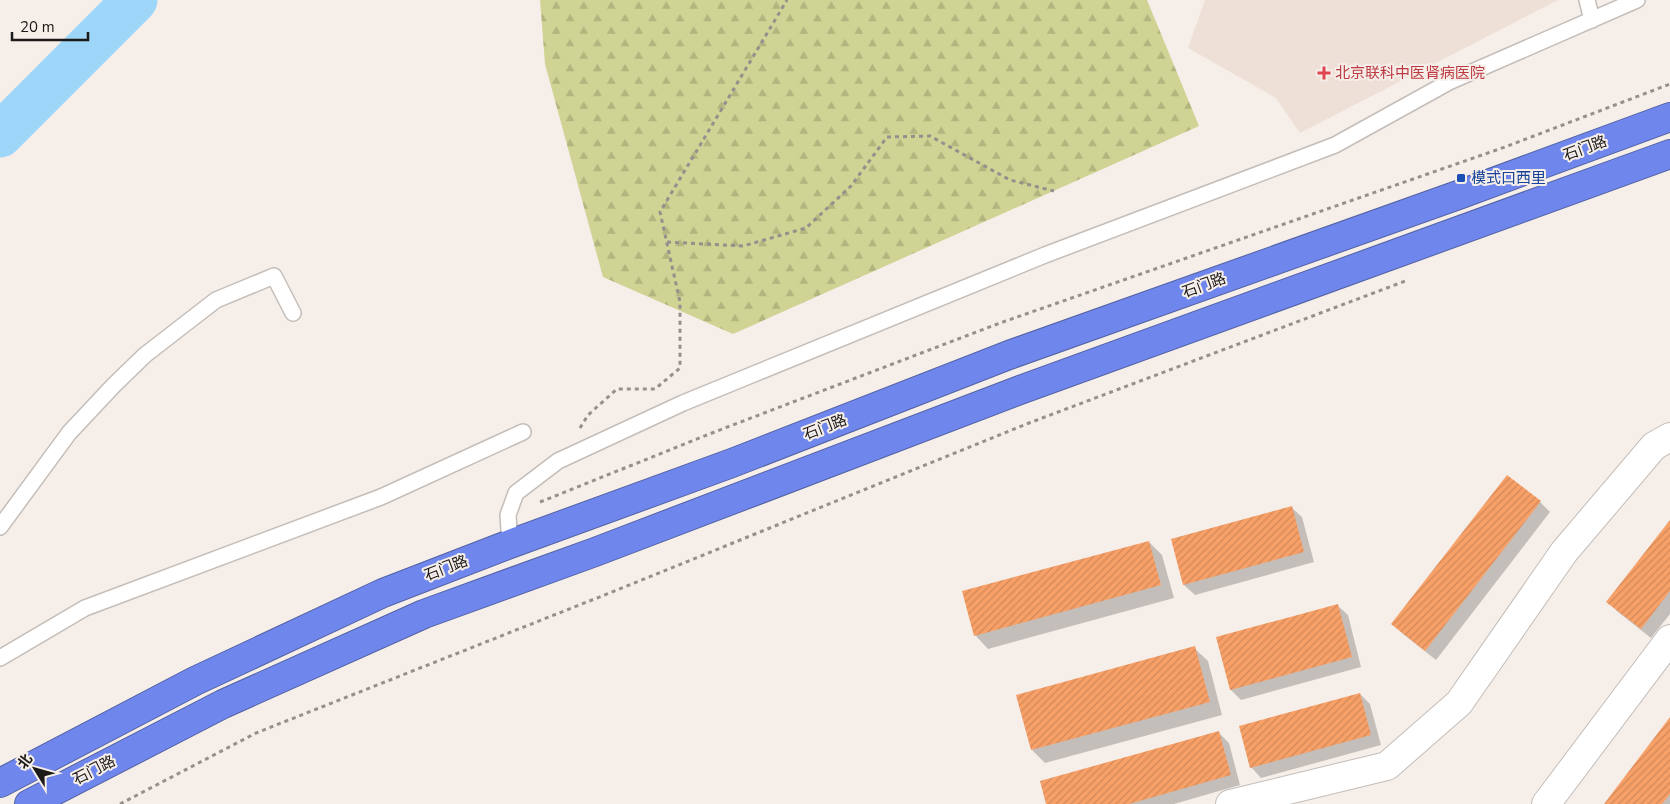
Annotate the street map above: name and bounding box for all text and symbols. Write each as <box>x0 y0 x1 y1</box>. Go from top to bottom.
scale bar <box>12 10 89 42</box>
text: 20 m <box>20 17 55 37</box>
place label: 北京联科中医肾病医院 <box>1335 63 1485 83</box>
marker: 北京联科中医肾病医院 <box>1317 66 1331 80</box>
street label: 石门路 <box>1560 131 1610 165</box>
place label: 模式口西里 <box>1471 168 1546 188</box>
marker: 模式口西里 <box>1455 172 1467 184</box>
street label: 石门路 <box>1179 268 1229 302</box>
street label: 石门路 <box>800 410 850 444</box>
street label: 石门路 <box>421 551 471 585</box>
north arrow <box>10 744 60 794</box>
text: 北 <box>13 750 37 773</box>
street label: 石门路 <box>69 751 119 789</box>

